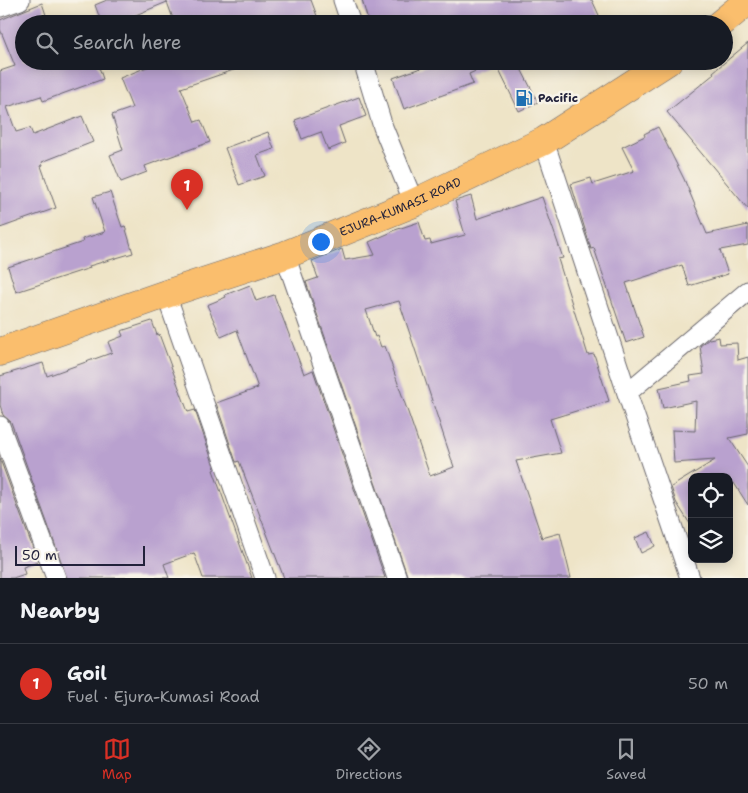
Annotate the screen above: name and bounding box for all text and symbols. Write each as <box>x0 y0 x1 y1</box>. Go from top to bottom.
search box <box>15 15 733 70</box>
icon: search <box>33 29 61 57</box>
text: Search here <box>73 30 182 55</box>
fuel station icon: Pacific <box>514 88 534 108</box>
place label: Pacific <box>538 90 578 106</box>
pin: 1 <box>171 169 203 210</box>
street label: EJURA-KUMASI ROAD <box>337 174 464 240</box>
your location <box>308 229 334 255</box>
map controls <box>688 473 733 563</box>
button: locate <box>688 473 733 518</box>
button: layers <box>688 518 733 563</box>
scale bar <box>15 543 145 566</box>
text: 50 m <box>22 546 57 564</box>
text: Nearby <box>20 597 100 625</box>
text: Goil <box>67 661 107 686</box>
text: 1 <box>32 673 40 694</box>
text: 50 m <box>688 673 728 694</box>
text: Fuel · Ejura-Kumasi Road <box>67 686 260 707</box>
tab: Map <box>102 735 132 783</box>
tab: Directions <box>336 735 402 783</box>
tab: Saved <box>606 735 646 783</box>

